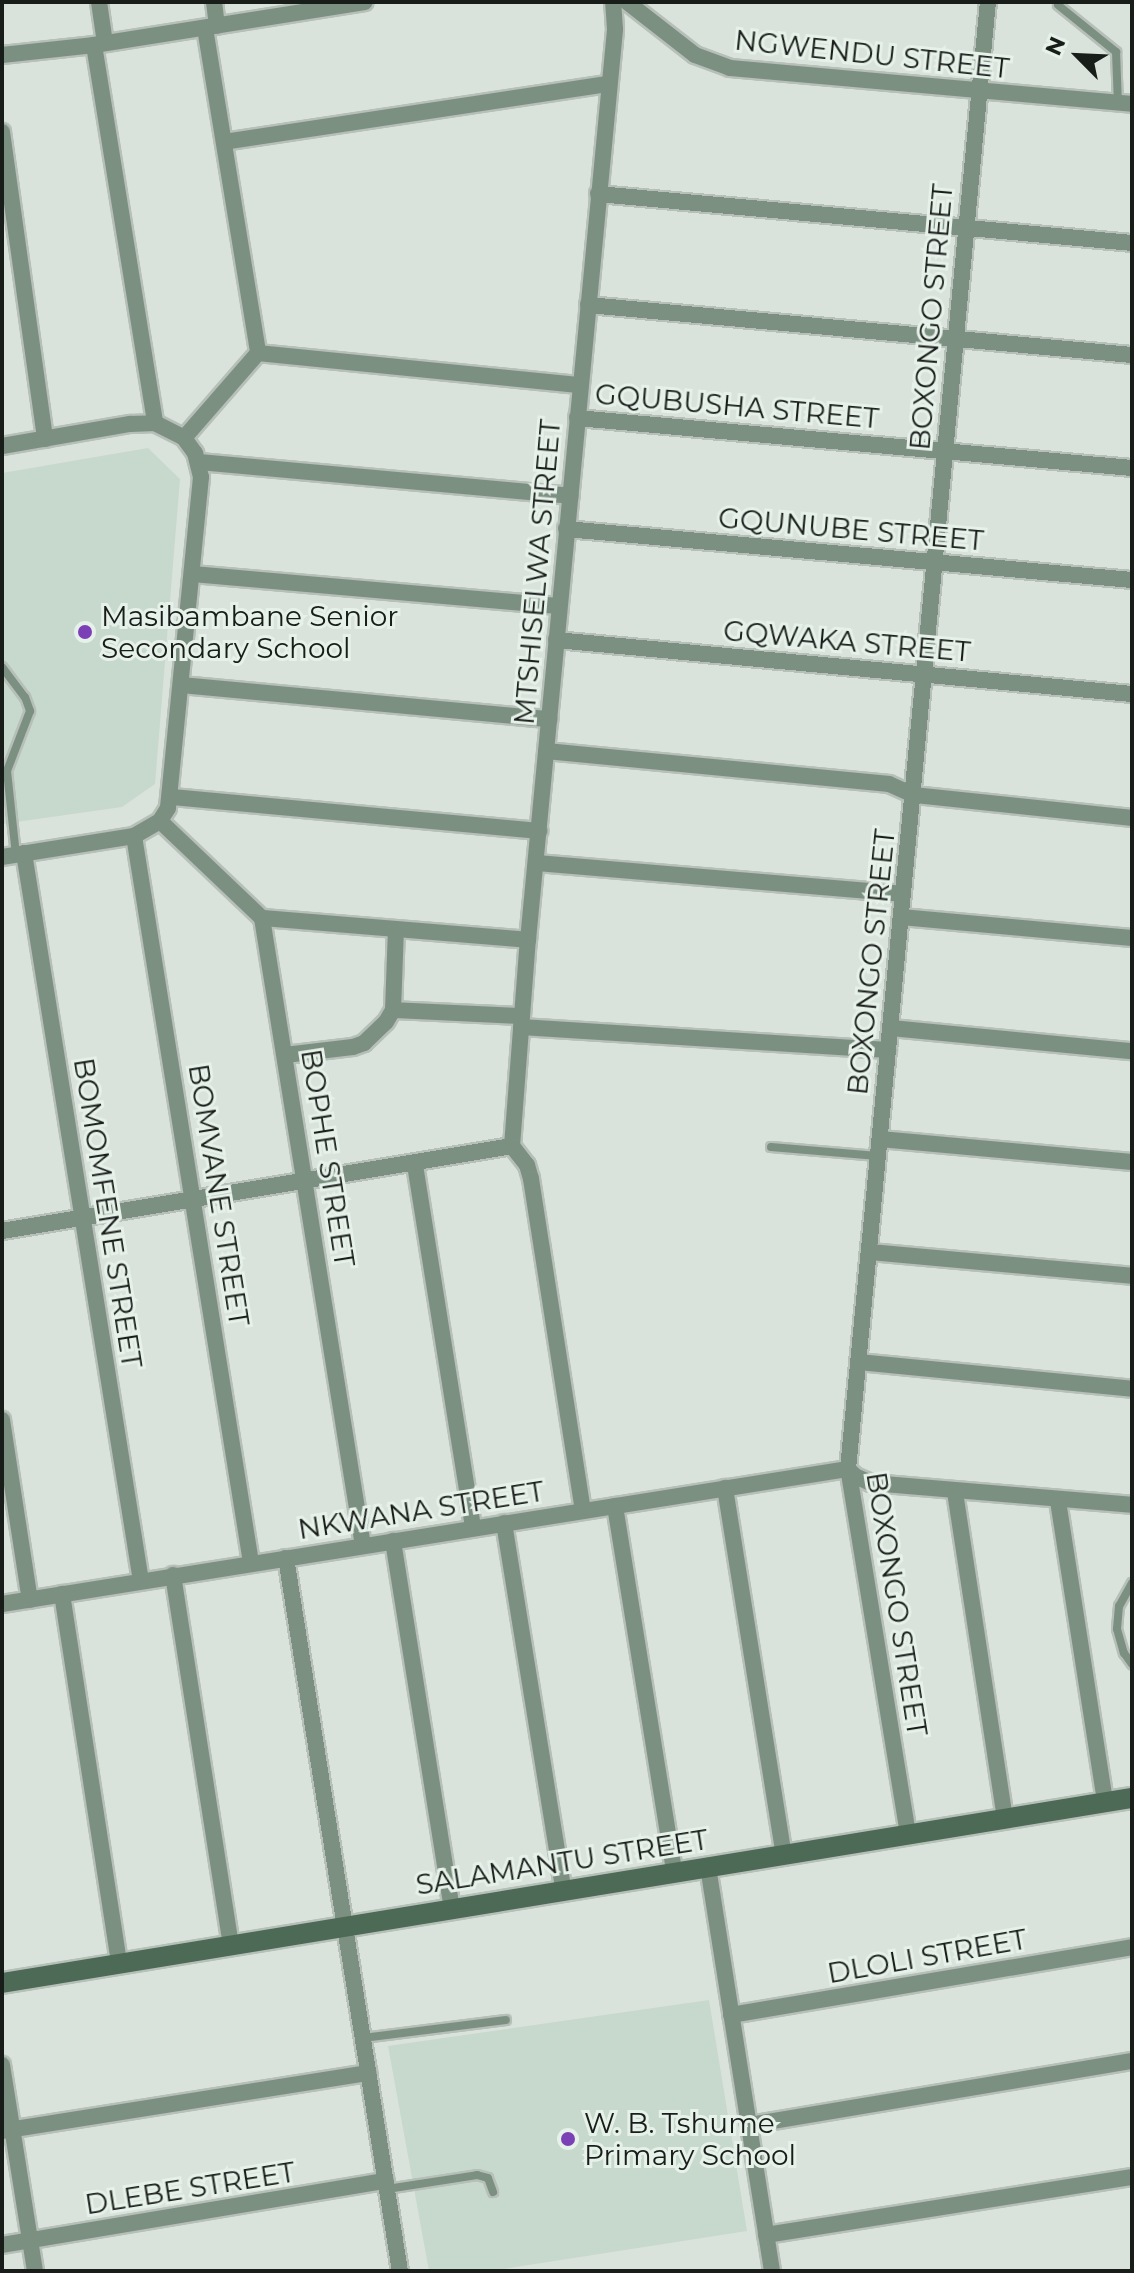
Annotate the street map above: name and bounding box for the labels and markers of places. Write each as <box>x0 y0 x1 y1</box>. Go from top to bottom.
place label: Masibambane Senior Secondary School <box>101 599 399 665</box>
marker: Masibambane Senior Secondary School <box>76 623 94 641</box>
place label: W. B. Tshume Primary School <box>584 2106 796 2172</box>
marker: W. B. Tshume Primary School <box>559 2130 577 2148</box>

